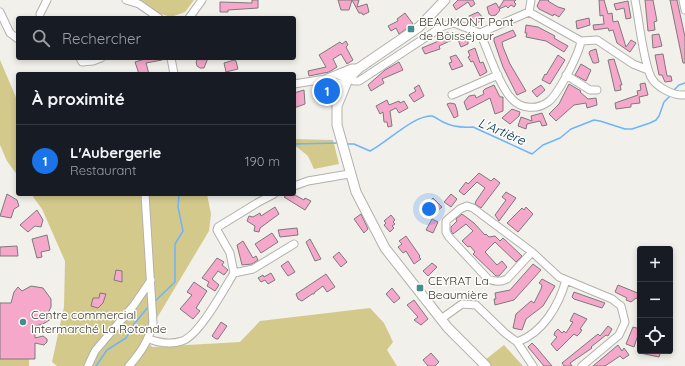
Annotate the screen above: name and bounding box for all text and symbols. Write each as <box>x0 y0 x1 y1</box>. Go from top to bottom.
place label: BEAUMONT Pont de Boisséjour <box>419 14 514 43</box>
search box <box>16 16 296 60</box>
marker: BEAUMONT Pont de Boisséjour <box>406 24 416 34</box>
icon: search <box>30 27 52 49</box>
text: Rechercher <box>62 29 141 48</box>
pin: 1 <box>314 76 340 106</box>
text: À proximité <box>32 88 125 109</box>
water label: L'Artière <box>476 114 528 148</box>
text: L'Aubergerie <box>70 143 161 162</box>
text: 1 <box>42 153 48 169</box>
text: 190 m <box>245 153 280 169</box>
text: Restaurant <box>70 162 136 178</box>
your location <box>419 199 439 219</box>
map controls <box>637 246 673 354</box>
button: + <box>637 246 673 282</box>
place label: CEYRAT La Beaumière <box>428 273 489 302</box>
button: − <box>637 282 673 318</box>
marker: CEYRAT La Beaumière <box>415 283 425 293</box>
place label: Centre commercial Intermarché La Rotonde <box>31 307 167 336</box>
marker: Centre commercial Intermarché La Rotonde <box>18 317 28 327</box>
button: locate <box>637 318 673 354</box>

